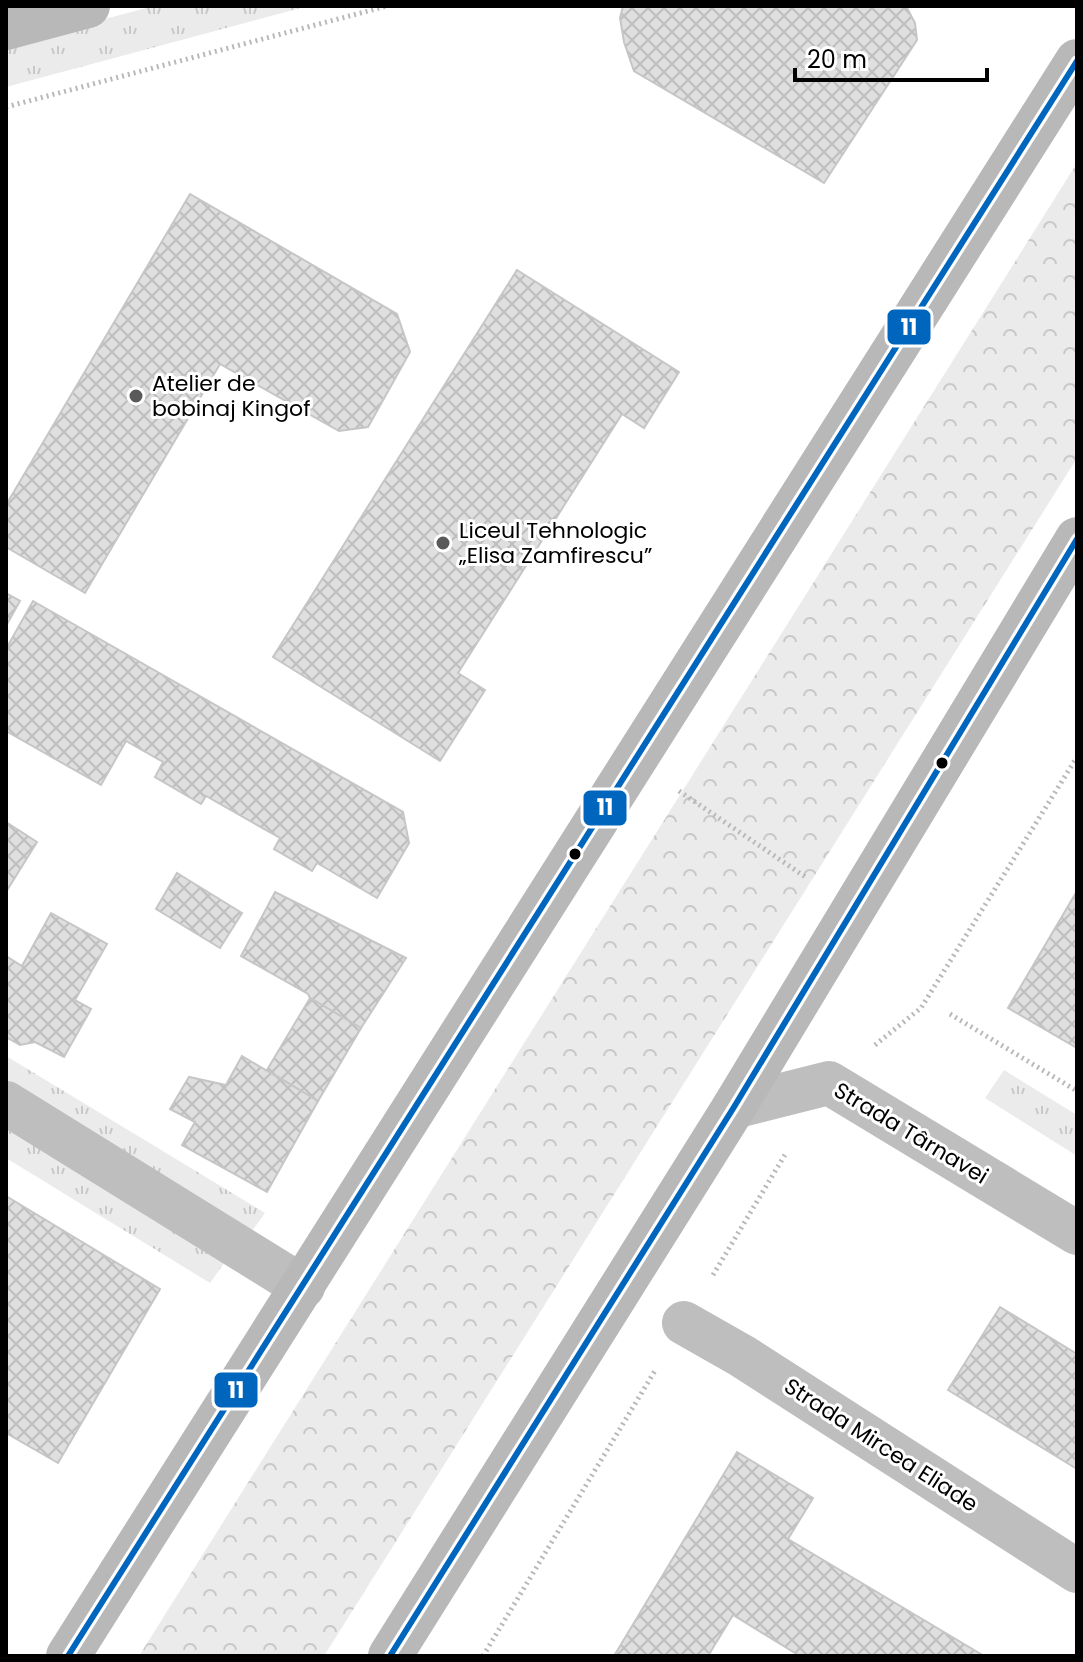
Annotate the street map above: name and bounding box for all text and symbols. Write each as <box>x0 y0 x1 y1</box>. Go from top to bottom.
scale bar <box>795 32 987 82</box>
text: 20 m <box>807 43 867 76</box>
line badge: 11 <box>886 308 932 346</box>
text: 11 <box>901 312 917 343</box>
place label: Atelier de bobinaj Kingof <box>152 368 310 424</box>
marker: Atelier de bobinaj Kingof <box>127 387 145 405</box>
place label: Liceul Tehnologic „Elisa Zamfirescu” <box>458 515 652 571</box>
marker: Liceul Tehnologic „Elisa Zamfirescu” <box>434 534 452 552</box>
unlabelled marker <box>934 755 950 771</box>
line badge: 11 <box>582 789 628 827</box>
text: 11 <box>597 792 613 823</box>
unlabelled marker <box>567 846 583 862</box>
street label: Strada Târnavei <box>828 1075 994 1191</box>
line badge: 11 <box>213 1371 259 1409</box>
street label: Strada Mircea Eliade <box>778 1371 984 1519</box>
text: 11 <box>228 1375 244 1406</box>

